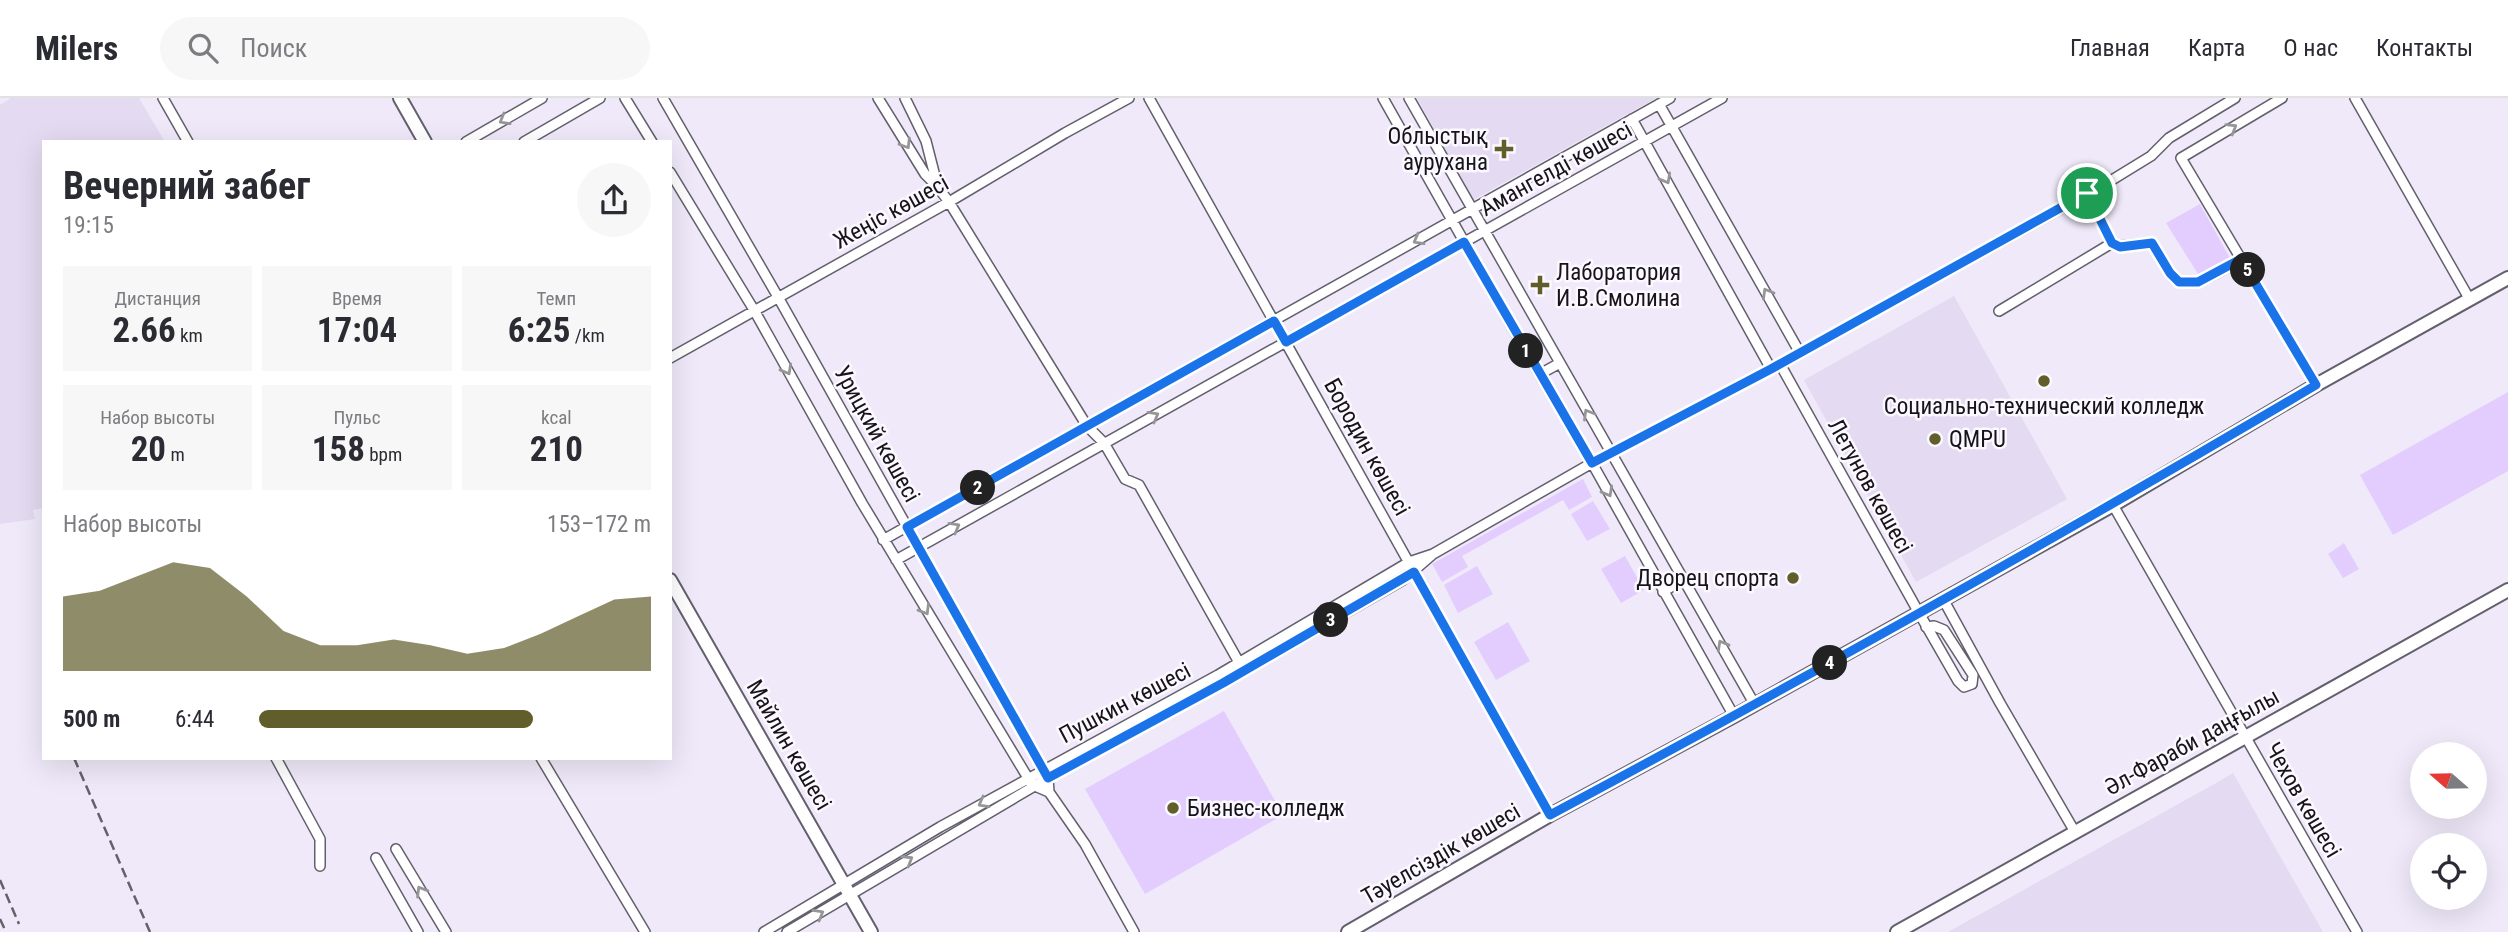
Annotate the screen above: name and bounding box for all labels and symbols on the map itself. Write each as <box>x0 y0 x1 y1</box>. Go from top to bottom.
one-way arrow <box>499 112 511 125</box>
street label: Амангелді көшесі <box>1475 116 1637 222</box>
place label: Облыстық аурухана <box>1388 123 1488 176</box>
one-way arrow <box>2224 123 2237 136</box>
one-way arrow <box>897 136 910 149</box>
marker: Облыстық аурухана <box>1494 139 1514 159</box>
pin <box>2057 163 2117 223</box>
street label: Жеңіс көшесі <box>829 169 953 255</box>
one-way arrow <box>1658 171 1671 184</box>
one-way arrow <box>1413 232 1426 245</box>
pin: 5 <box>2230 252 2266 288</box>
place label: Лаборатория И.В.Смолина <box>1556 259 1681 312</box>
marker: Лаборатория И.В.Смолина <box>1530 275 1550 295</box>
one-way arrow <box>1762 288 1775 301</box>
pin: 1 <box>1508 334 1544 368</box>
street label: Урицкий көшесі <box>828 361 926 507</box>
one-way arrow <box>779 363 793 375</box>
marker: Социально-технический колледж <box>2036 373 2052 389</box>
street label: Бородин көшесі <box>1318 374 1416 520</box>
place label: Социально-технический колледж <box>1884 393 2204 420</box>
one-way arrow <box>1583 408 1596 421</box>
one-way arrow <box>1146 411 1159 424</box>
street label: Летунов көшесі <box>1822 414 1918 558</box>
place label: QMPU <box>1949 426 2006 453</box>
marker: QMPU <box>1927 431 1943 447</box>
pin: 2 <box>960 470 996 506</box>
one-way arrow <box>1600 485 1613 497</box>
one-way arrow <box>948 522 960 535</box>
place label: Дворец спорта <box>1636 565 1779 592</box>
marker: Дворец спорта <box>1785 570 1801 586</box>
one-way arrow <box>917 602 930 615</box>
pin: 3 <box>1314 602 1348 638</box>
one-way arrow <box>1717 640 1730 652</box>
pin: 4 <box>1812 646 1848 680</box>
street label: Пушкин көшесі <box>1055 657 1195 749</box>
street label: Майлин көшесі <box>741 675 837 815</box>
street label: Әл-Фараби даңғылы <box>2100 683 2284 801</box>
street label: Чехов көшесі <box>2259 738 2347 862</box>
north arrow <box>2410 742 2487 819</box>
one-way arrow <box>978 795 991 808</box>
place label: Бизнес-колледж <box>1187 795 1344 822</box>
street label: Тәуелсіздік көшесі <box>1357 798 1525 910</box>
marker: Бизнес-колледж <box>1165 800 1181 816</box>
one-way arrow <box>901 855 914 868</box>
one-way arrow <box>416 885 429 898</box>
one-way arrow <box>811 909 824 922</box>

